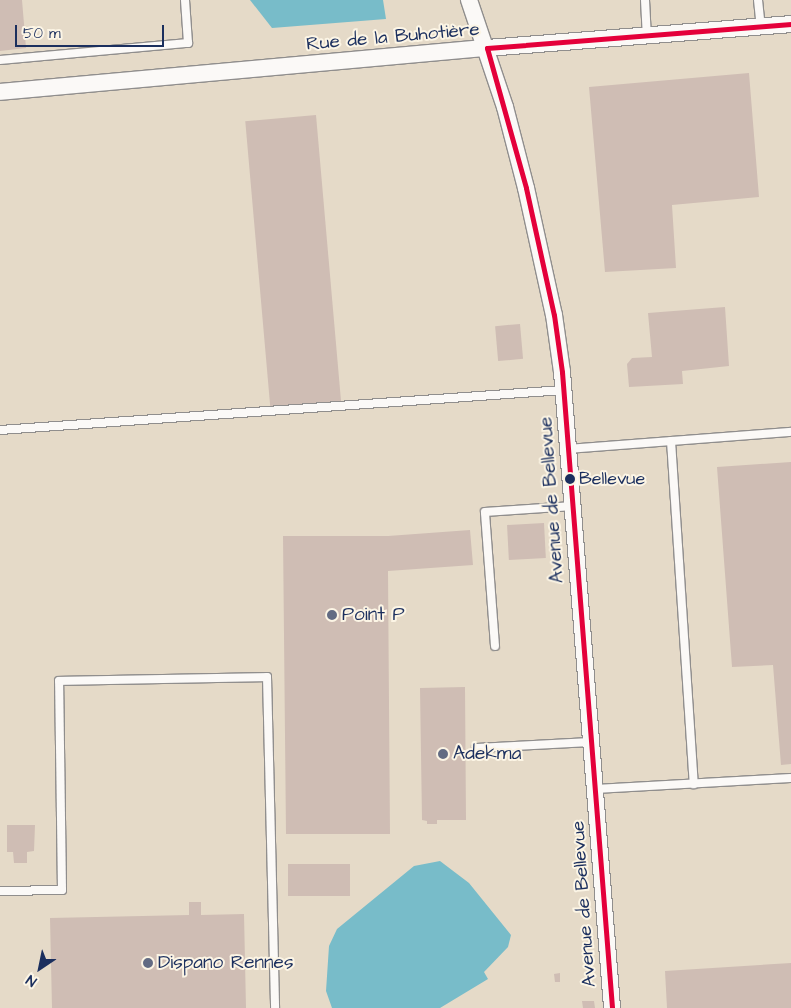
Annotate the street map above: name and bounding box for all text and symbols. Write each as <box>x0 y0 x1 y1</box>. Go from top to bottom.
scale bar <box>18 15 166 47</box>
street label: Rue de la Buhotière <box>305 18 481 56</box>
text: 50 m <box>23 23 61 44</box>
street label: Avenue de Bellevue <box>535 416 569 584</box>
place label: Bellevue <box>579 468 645 490</box>
marker: Bellevue <box>565 474 575 484</box>
place label: Point P <box>342 604 405 626</box>
marker: Point P <box>326 609 338 621</box>
place label: Adekma <box>453 743 521 765</box>
marker: Adekma <box>437 748 449 760</box>
street label: Avenue de Bellevue <box>567 820 601 988</box>
north arrow <box>15 943 65 993</box>
place label: Dispano Rennes <box>158 952 293 974</box>
marker: Dispano Rennes <box>142 957 154 969</box>
text: N <box>22 970 41 991</box>

